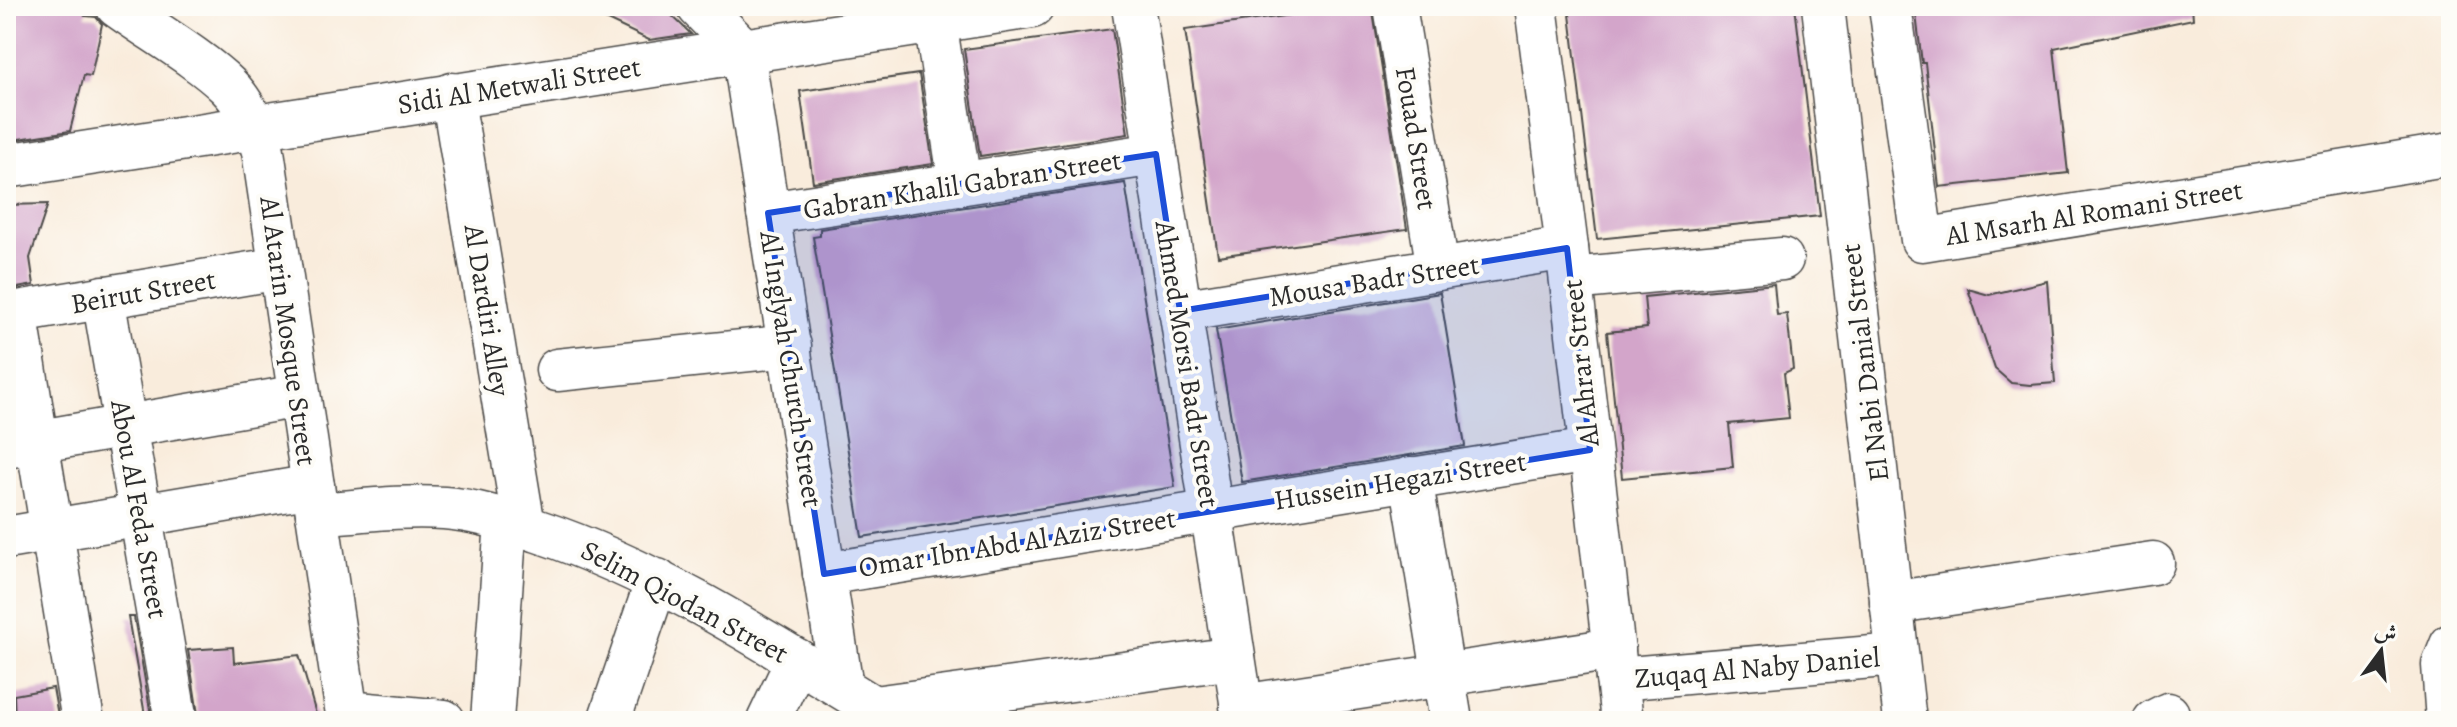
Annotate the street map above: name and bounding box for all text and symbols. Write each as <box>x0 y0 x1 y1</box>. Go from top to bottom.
street label: Sidi Al Metwali Street <box>395 48 643 124</box>
street label: Fouad Street <box>1386 64 1446 213</box>
street label: Gabran Khalil Gabran Street <box>800 141 1124 229</box>
street label: Al Msarh Al Romani Street <box>1942 171 2245 255</box>
street label: Al Atarin Mosque Street <box>250 193 326 468</box>
street label: Ahmed Morsi Badr Street <box>1145 217 1228 510</box>
street label: Al Dardiri Alley <box>455 221 519 399</box>
street label: Al Inglyah Church Street <box>750 227 832 510</box>
street label: El Nabi Danial Street <box>1832 242 1898 484</box>
street label: Mousa Badr Street <box>1266 246 1482 316</box>
street label: Beirut Street <box>68 261 219 323</box>
street label: Al Ahrar Street <box>1553 278 1609 449</box>
street label: Abou Al Feda Street <box>101 396 177 621</box>
street label: Hussein Hegazi Street <box>1271 442 1529 520</box>
street label: Omar Ibn Abd Al Aziz Street <box>856 499 1178 587</box>
street label: Selim Qiodan Street <box>574 531 795 673</box>
north arrow <box>2341 611 2421 691</box>
text: ش <box>2371 615 2400 650</box>
street label: Zuqaq Al Naby Daniel <box>1633 638 1882 698</box>

